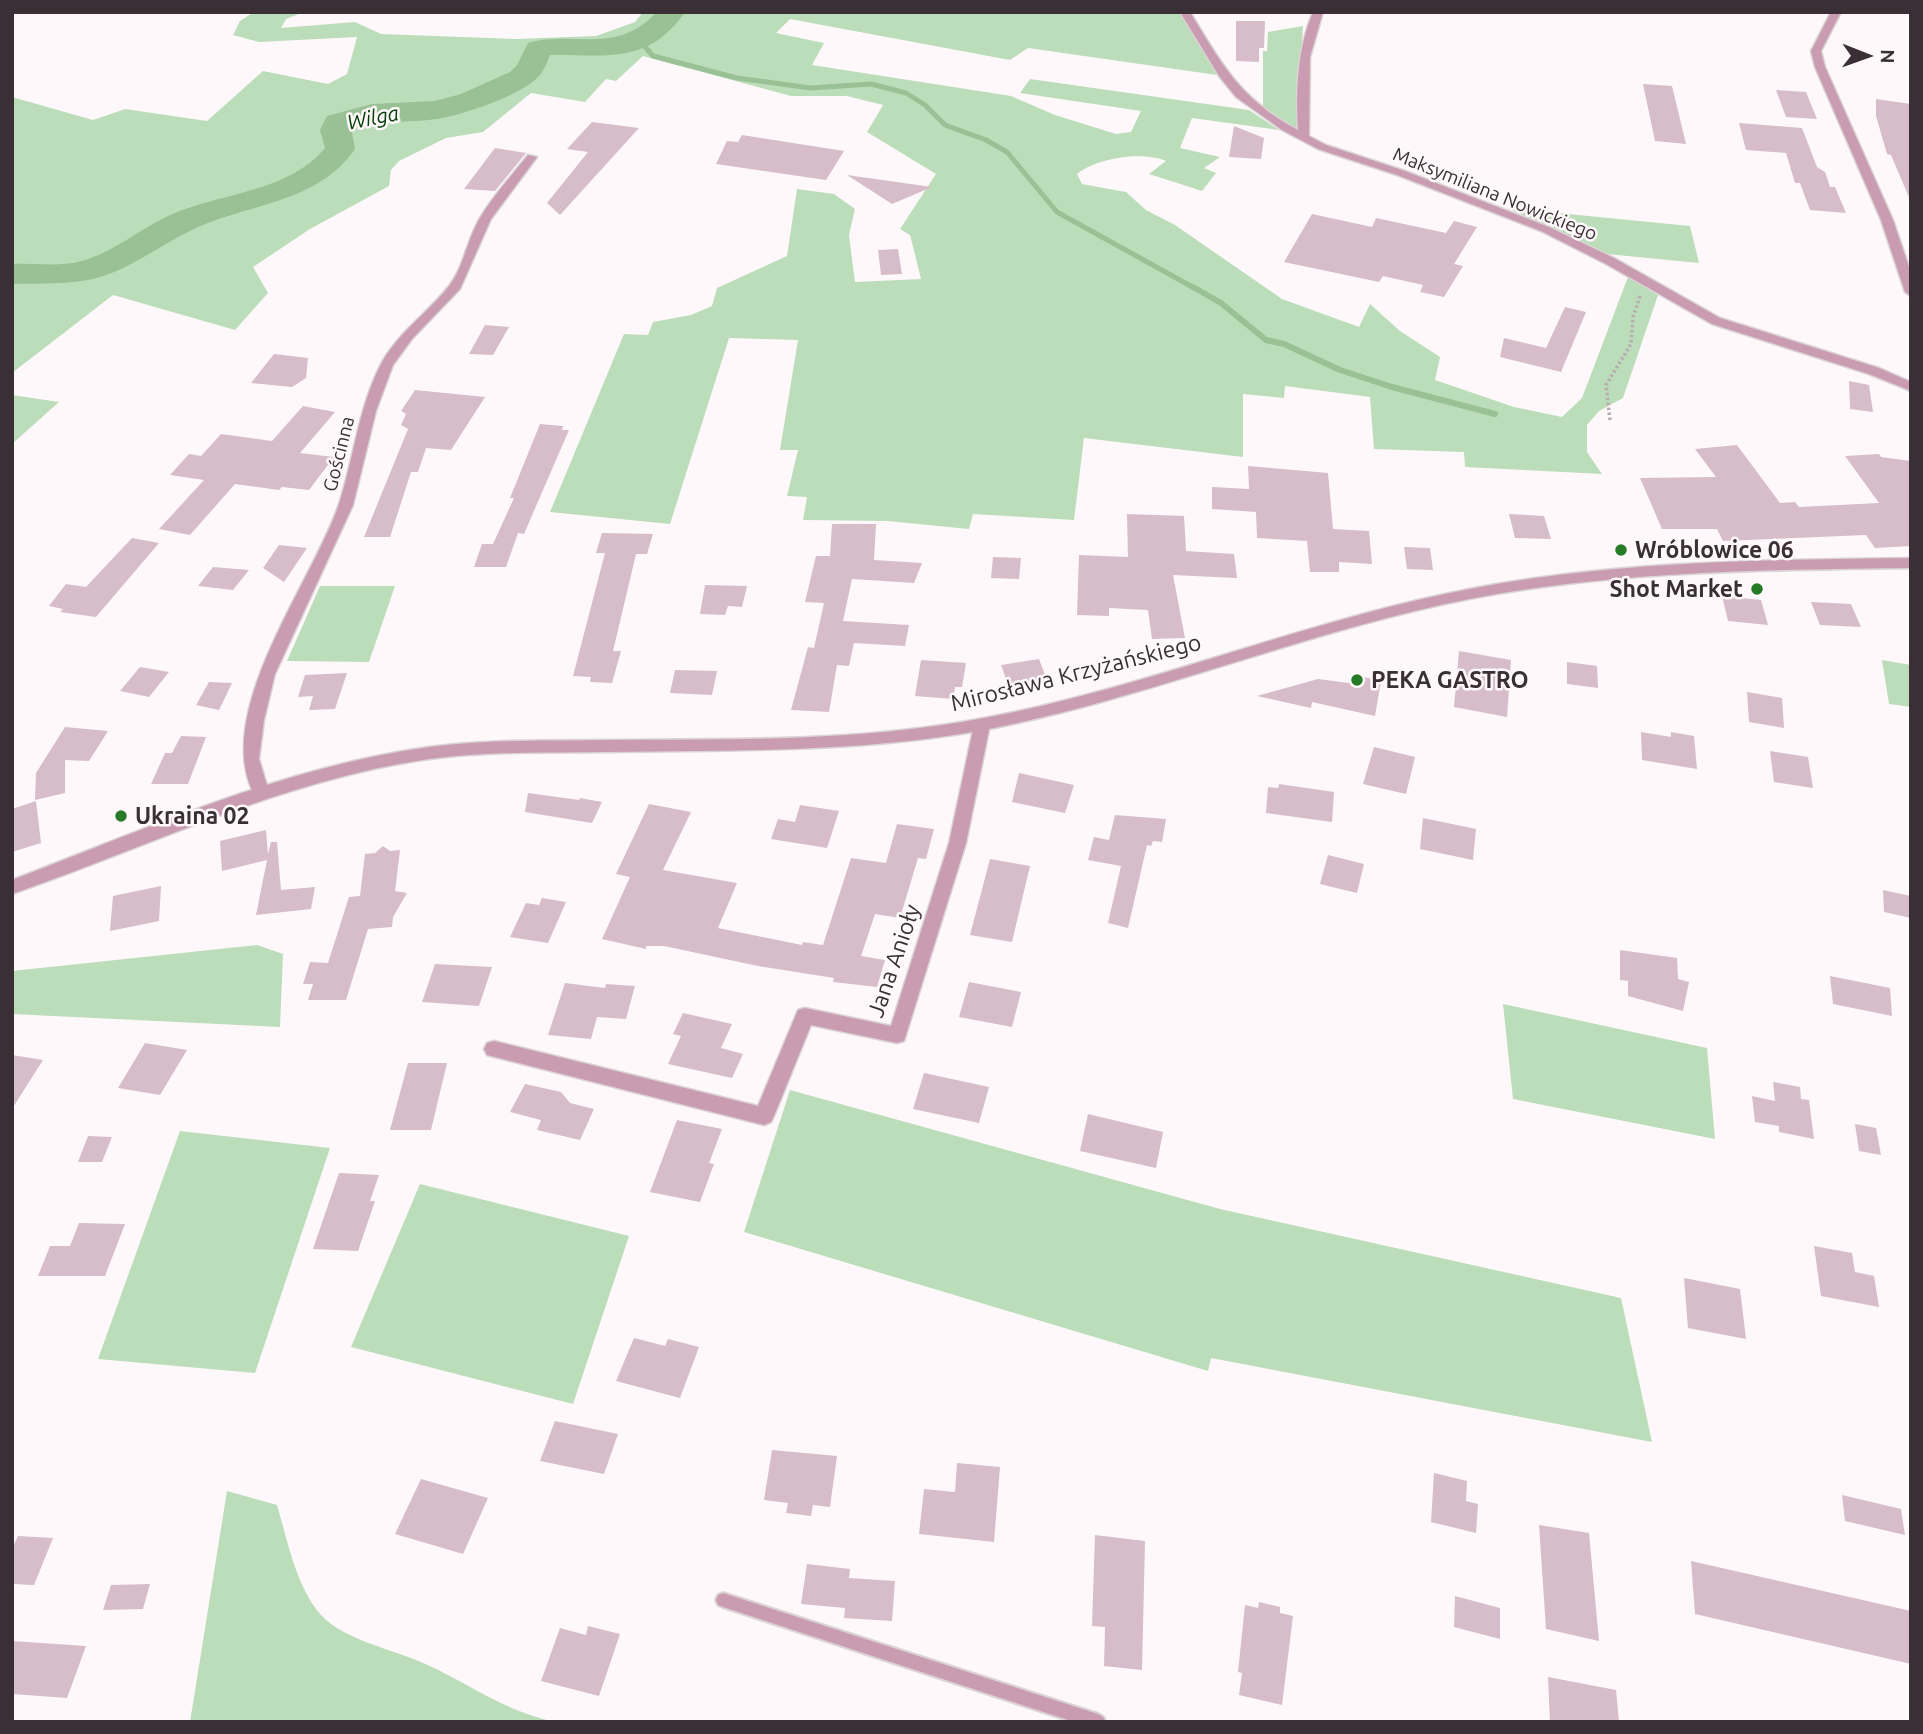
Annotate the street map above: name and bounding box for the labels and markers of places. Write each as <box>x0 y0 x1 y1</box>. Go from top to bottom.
place label: Wróblowice 06 <box>1635 536 1794 564</box>
marker: Wróblowice 06 <box>1613 542 1629 558</box>
place label: Shot Market <box>1610 575 1743 603</box>
marker: Shot Market <box>1749 581 1765 597</box>
place label: PEKA GASTRO <box>1371 666 1529 694</box>
marker: PEKA GASTRO <box>1349 672 1365 688</box>
place label: Ukraina 02 <box>135 802 250 830</box>
marker: Ukraina 02 <box>113 808 129 824</box>

